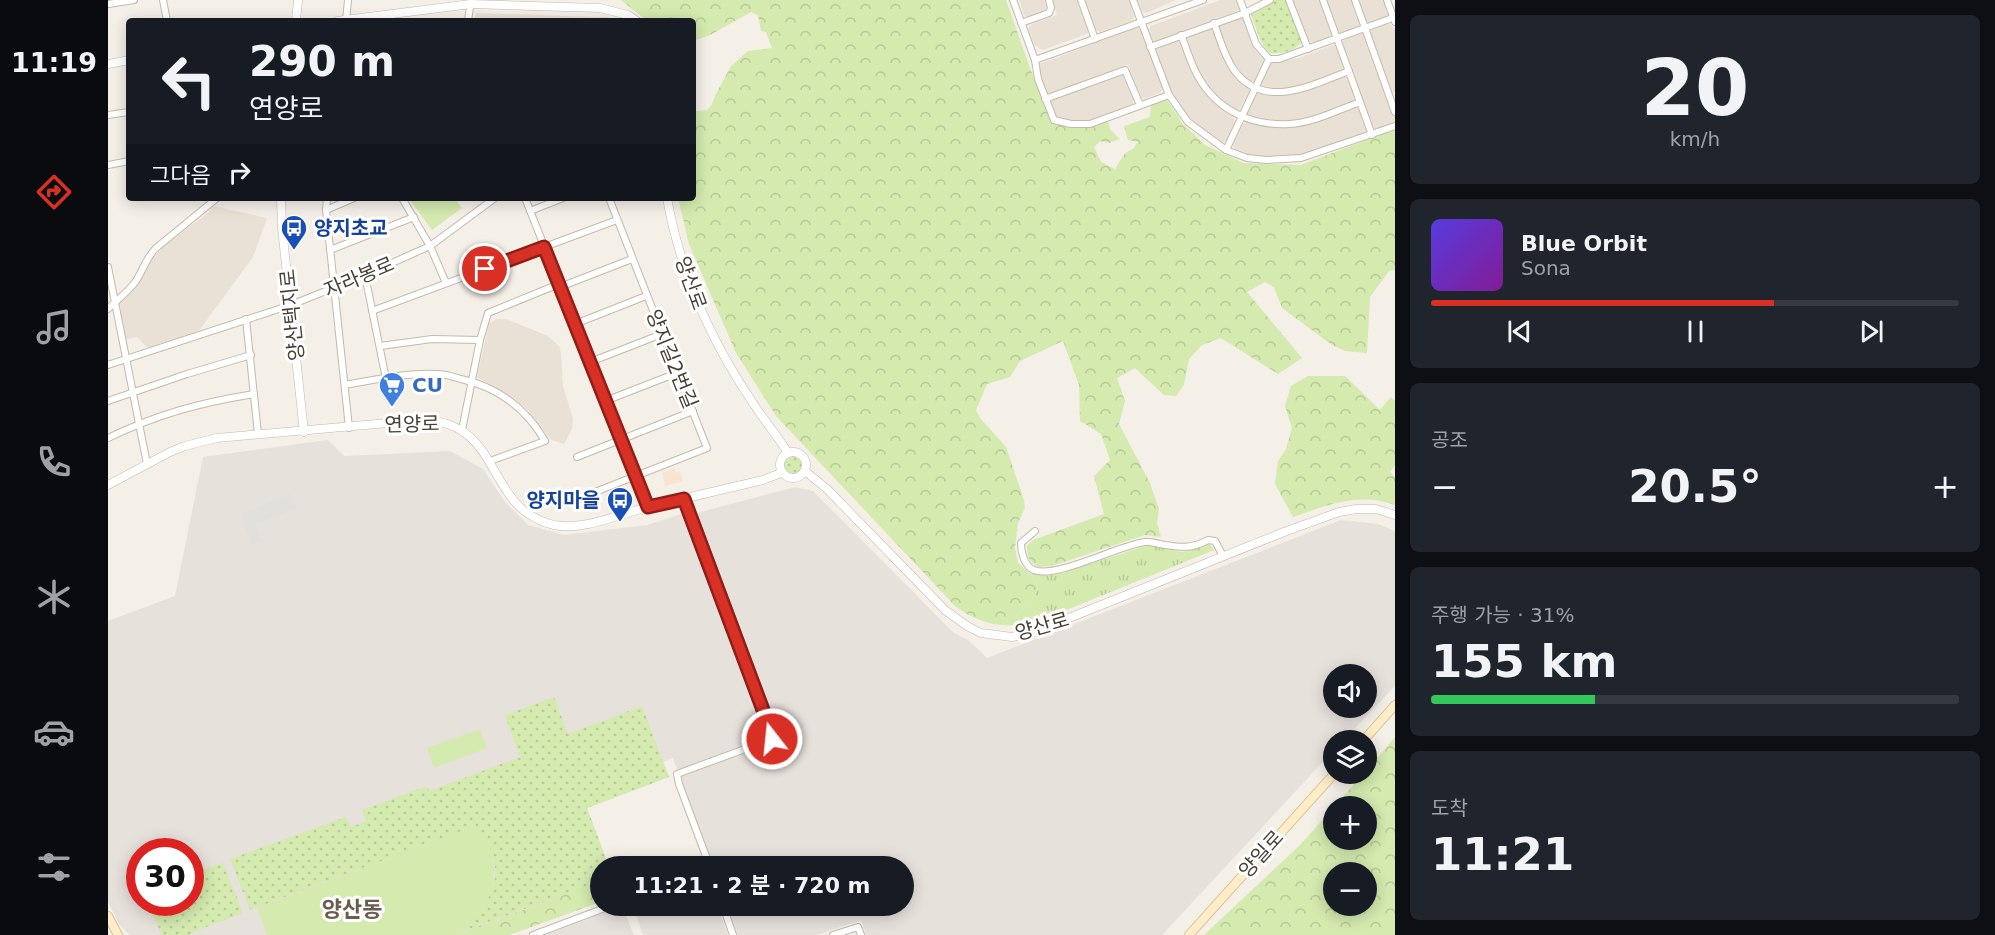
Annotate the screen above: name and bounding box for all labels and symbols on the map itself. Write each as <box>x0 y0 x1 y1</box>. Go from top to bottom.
bus stop icon: 양지초교 <box>279 213 309 251</box>
place label: 양지초교 <box>314 216 388 240</box>
pin <box>459 243 510 294</box>
street label: 자라봉로 <box>320 252 398 302</box>
street label: 양산로 <box>670 253 712 313</box>
street label: 양산택지로 <box>275 268 309 362</box>
street label: 양지길2번길 <box>641 306 703 412</box>
supermarket icon: CU <box>377 370 407 408</box>
place label: CU <box>412 373 443 397</box>
street label: 연양로 <box>384 412 440 436</box>
bus stop icon: 양지마을 <box>605 485 635 523</box>
place label: 양지마을 <box>526 488 600 512</box>
street label: 양산로 <box>1012 607 1072 645</box>
position arrow <box>740 707 804 771</box>
street label: 양일로 <box>1234 825 1288 883</box>
speed limit sign: 30 <box>126 838 204 916</box>
district label: 양산동 <box>322 897 382 922</box>

